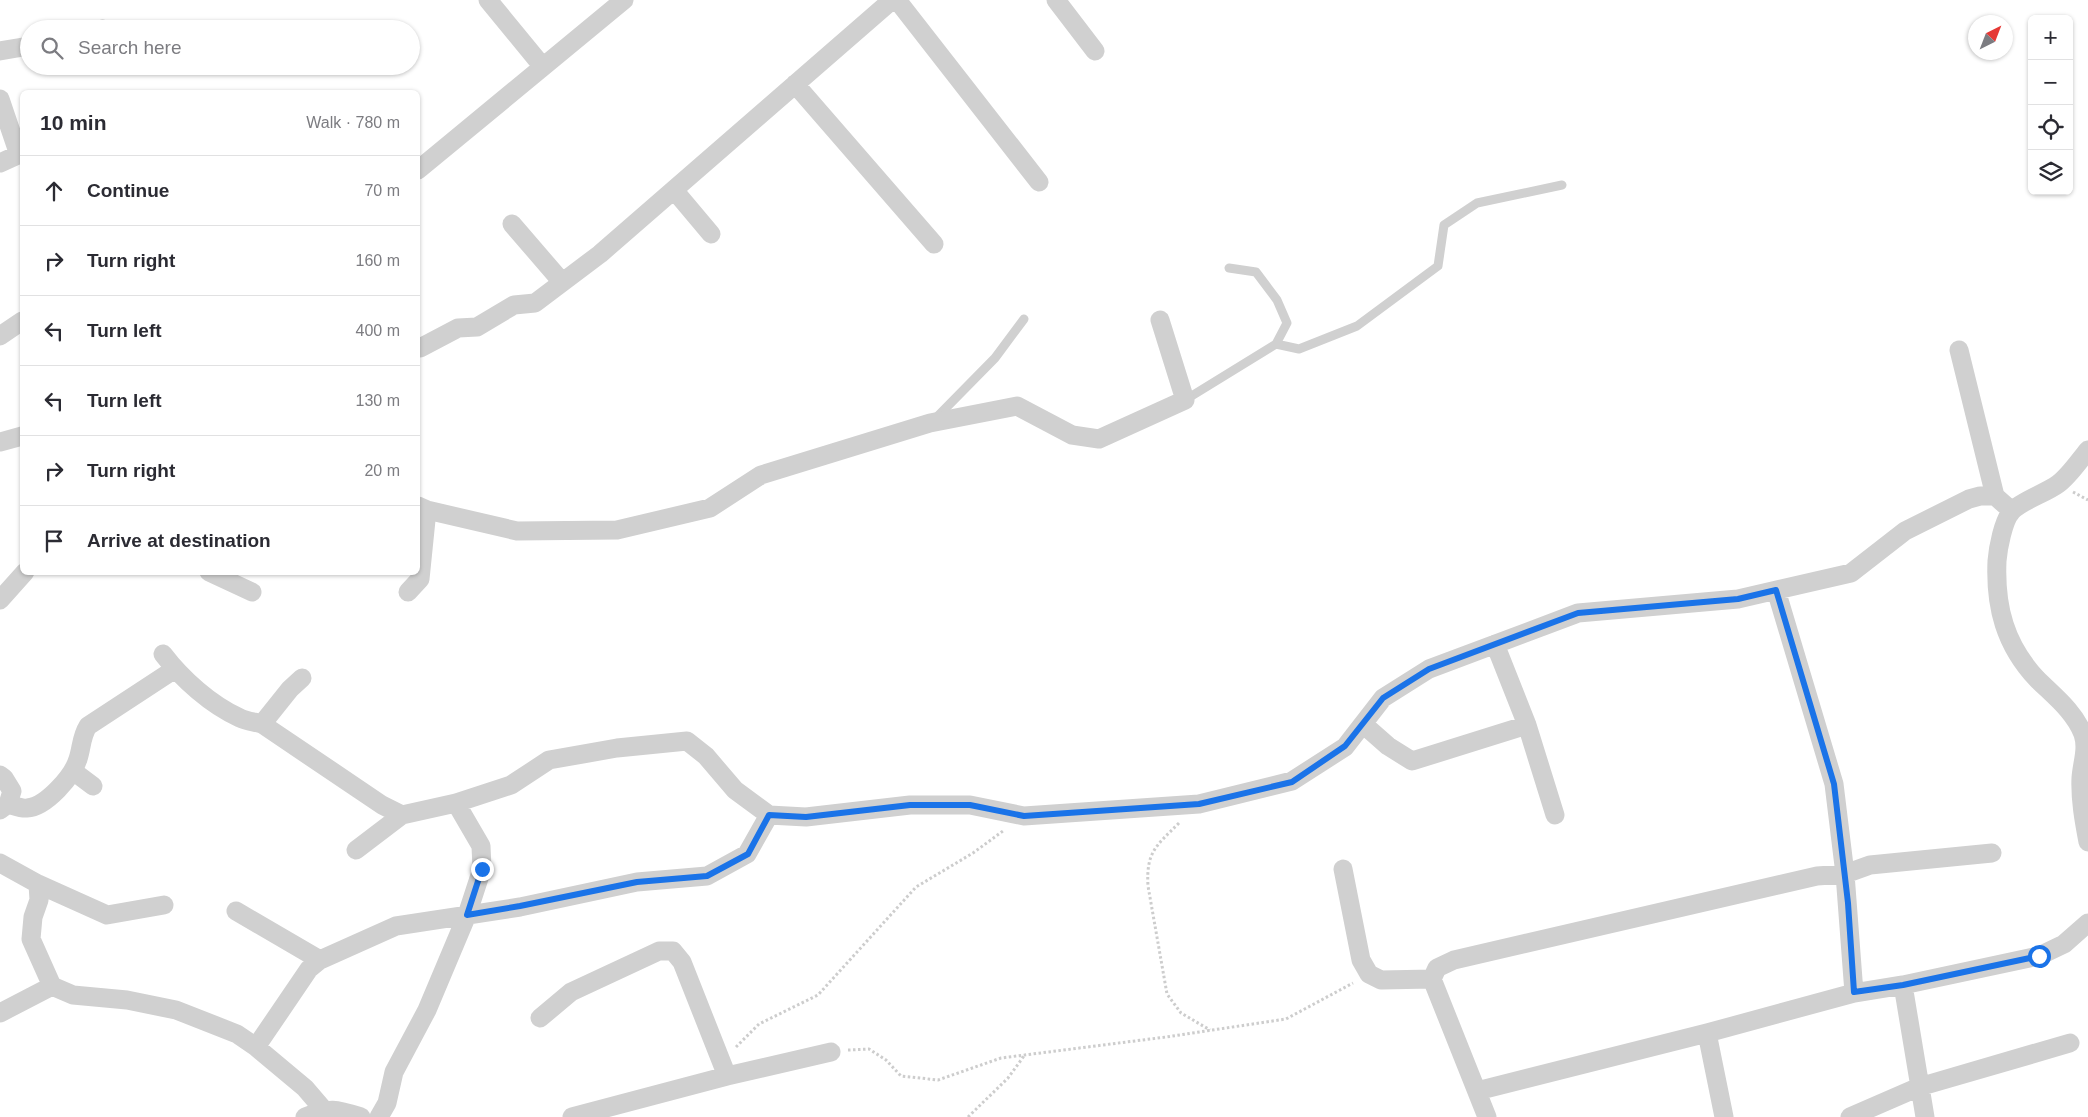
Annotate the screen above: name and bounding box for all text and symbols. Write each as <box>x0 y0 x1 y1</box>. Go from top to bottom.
north arrow <box>1968 15 2013 60</box>
map controls <box>2028 15 2073 195</box>
button: + <box>2028 15 2073 60</box>
search box <box>20 20 420 75</box>
icon: search <box>38 34 66 62</box>
text: Search here <box>78 37 182 58</box>
button: − <box>2028 60 2073 105</box>
button: locate <box>2028 105 2073 150</box>
text: 10 min <box>40 111 107 134</box>
text: Walk · 780 m <box>306 114 400 131</box>
button: layers <box>2028 150 2073 195</box>
icon: ahead <box>40 177 68 205</box>
text: Continue <box>87 180 169 201</box>
text: 70 m <box>364 182 400 199</box>
icon: right <box>40 247 68 275</box>
text: Turn right <box>87 250 175 271</box>
text: 160 m <box>356 252 400 269</box>
icon: left <box>40 317 68 345</box>
text: Turn left <box>87 320 162 341</box>
text: 400 m <box>356 322 400 339</box>
icon: left <box>40 387 68 415</box>
text: Turn left <box>87 390 162 411</box>
text: 130 m <box>356 392 400 409</box>
icon: right <box>40 457 68 485</box>
text: Turn right <box>87 460 175 481</box>
text: 20 m <box>364 462 400 479</box>
icon: arrive <box>40 527 68 555</box>
text: Arrive at destination <box>87 530 271 551</box>
route end <box>471 858 494 881</box>
route start <box>2028 945 2051 968</box>

